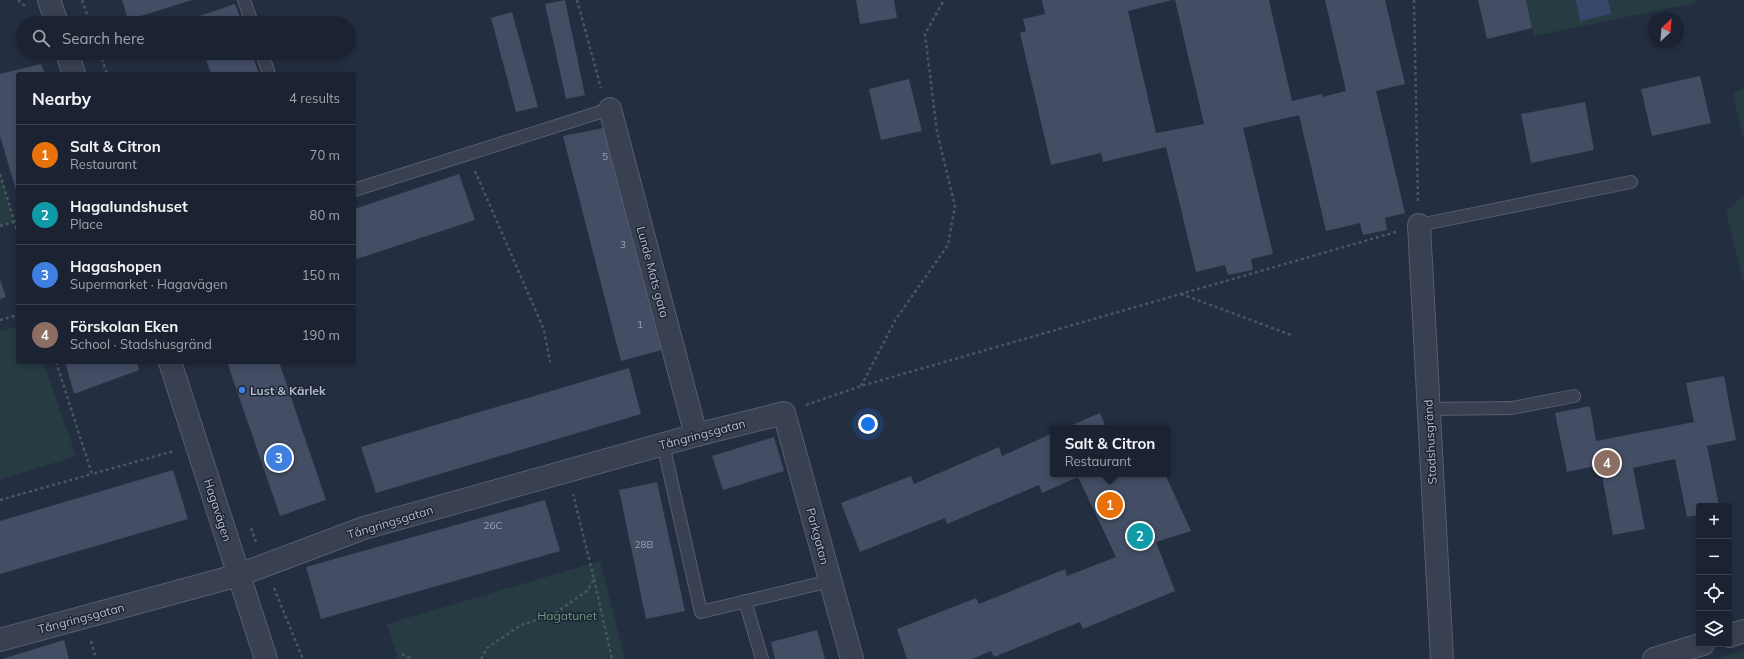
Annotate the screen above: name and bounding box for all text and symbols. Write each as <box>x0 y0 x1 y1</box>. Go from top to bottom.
north arrow <box>1648 12 1684 48</box>
search box <box>16 16 356 60</box>
icon: search <box>30 27 52 49</box>
text: Search here <box>62 29 144 48</box>
text: Nearby <box>32 88 91 109</box>
text: 4 results <box>289 90 340 106</box>
text: Salt & Citron <box>70 137 161 156</box>
text: 1 <box>41 147 49 163</box>
text: 70 m <box>310 147 340 163</box>
house number: 5 <box>602 150 608 163</box>
text: Restaurant <box>70 156 137 172</box>
text: Hagalundshuset <box>70 197 188 216</box>
text: 2 <box>41 207 49 223</box>
text: 80 m <box>310 207 340 223</box>
text: Place <box>70 216 103 232</box>
street label: Lunde Mats gata <box>634 225 672 319</box>
house number: 3 <box>620 238 626 251</box>
text: Hagashopen <box>70 257 162 276</box>
text: 3 <box>41 267 49 283</box>
text: 150 m <box>302 267 340 283</box>
text: Supermarket · Hagavägen <box>70 276 228 292</box>
text: Förskolan Eken <box>70 317 178 336</box>
house number: 1 <box>637 318 643 331</box>
text: 4 <box>41 327 49 343</box>
text: 190 m <box>302 327 340 343</box>
text: School · Stadshusgränd <box>70 336 212 352</box>
place label: Lust & Kärlek <box>250 383 326 398</box>
marker: Lust & Kärlek <box>237 385 247 395</box>
street label: Stadshusgränd <box>1420 399 1440 485</box>
your location <box>858 414 878 434</box>
street label: Tångringsgatan <box>657 415 747 453</box>
popup <box>1050 425 1170 477</box>
text: Salt & Citron <box>1065 434 1155 453</box>
pin: 3 <box>266 443 292 473</box>
pin: 4 <box>1594 448 1620 478</box>
text: Restaurant <box>1065 453 1131 469</box>
street label: Hagavägen <box>201 477 235 543</box>
pin: 1 <box>1097 490 1123 520</box>
street label: Tångringsgatan <box>345 502 435 542</box>
map controls <box>1696 503 1732 647</box>
button: + <box>1696 503 1732 539</box>
street label: Parkgatan <box>803 506 833 566</box>
house number: 26C <box>484 519 503 532</box>
pin: 2 <box>1127 521 1153 551</box>
house number: 28B <box>635 538 654 551</box>
button: − <box>1696 539 1732 575</box>
button: locate <box>1696 575 1732 611</box>
street label: Tångringsgatan <box>36 599 126 637</box>
park label: Hagatunet <box>537 608 597 623</box>
button: layers <box>1696 611 1732 647</box>

